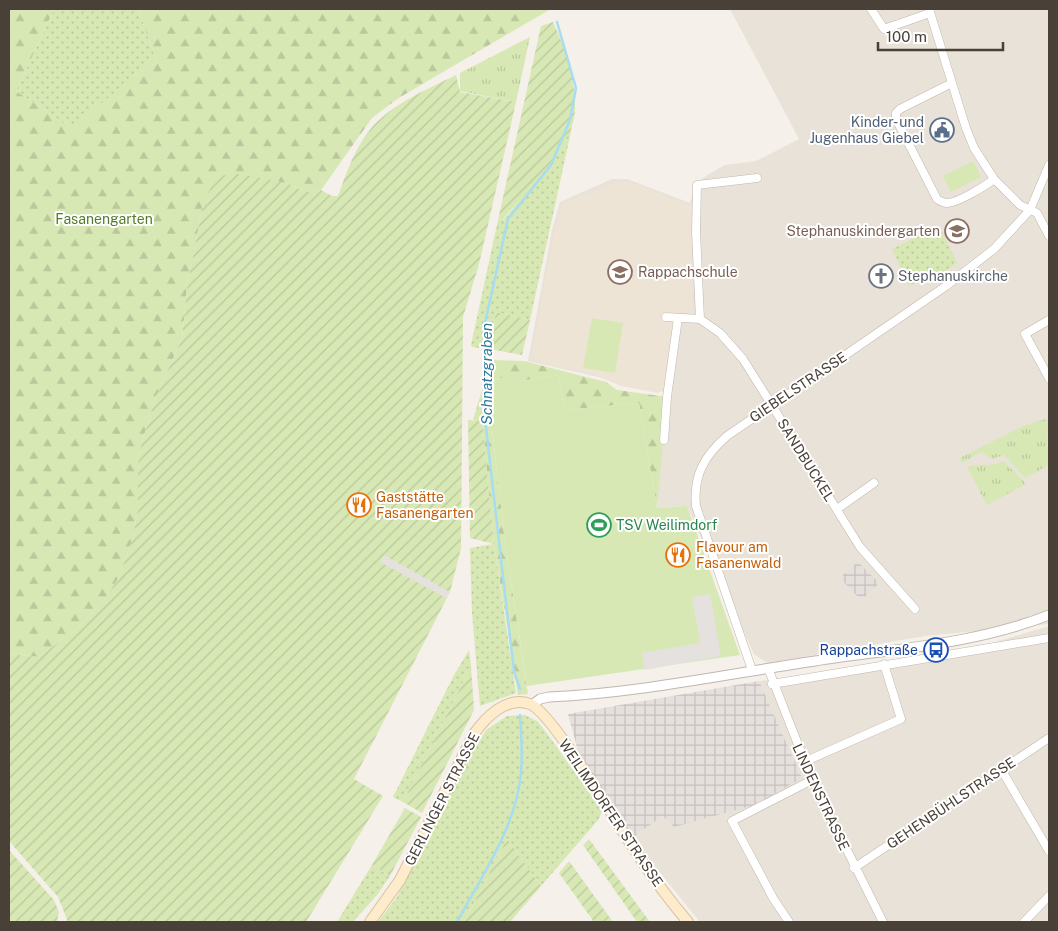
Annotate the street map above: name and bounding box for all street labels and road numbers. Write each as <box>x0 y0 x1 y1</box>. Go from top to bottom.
street label: GIEBELSTRASSE <box>746 349 850 425</box>
street label: SANDBUCKEL <box>774 416 838 504</box>
street label: GERLINGER STRASSE <box>401 730 483 868</box>
street label: WEILIMDORFER STRASSE <box>556 736 666 890</box>
street label: LINDENSTRASSE <box>789 741 853 853</box>
street label: GEHENBÜHLSTRASSE <box>883 752 1018 852</box>

